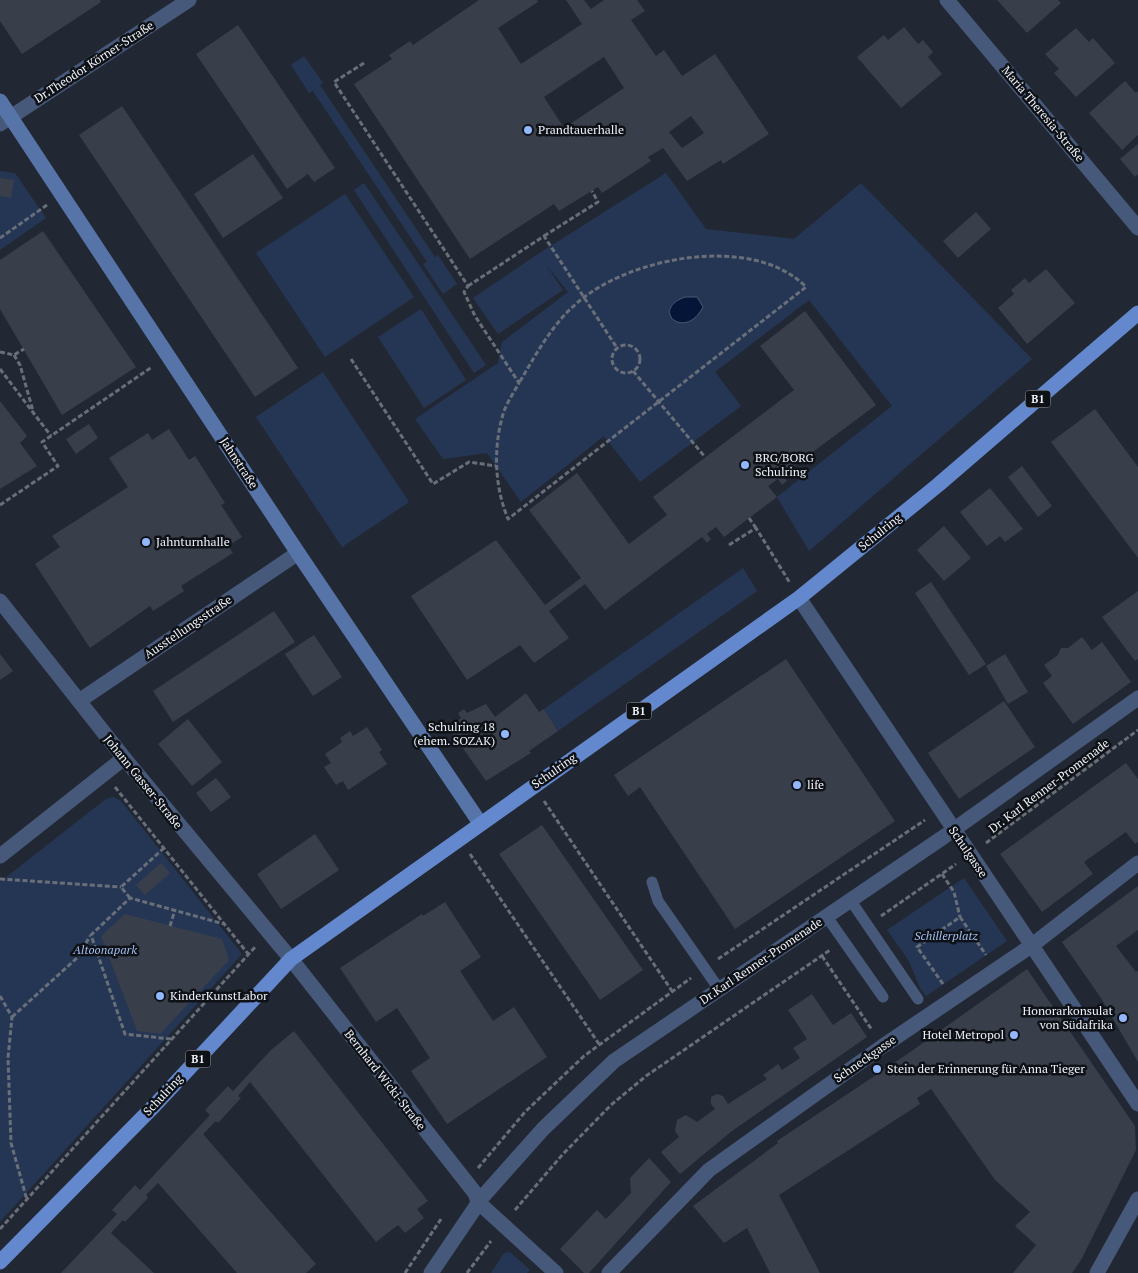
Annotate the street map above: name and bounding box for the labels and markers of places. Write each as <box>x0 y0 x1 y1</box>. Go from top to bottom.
place label: Prandtauerhalle <box>538 122 624 137</box>
marker: Prandtauerhalle <box>522 124 534 136</box>
place label: BRG/BORG Schulring <box>755 450 815 479</box>
marker: BRG/BORG Schulring <box>739 459 751 471</box>
place label: Jahnturnhalle <box>156 534 230 549</box>
marker: Jahnturnhalle <box>140 536 152 548</box>
place label: Schulring 18 (ehem. SOZAK) <box>413 719 495 748</box>
marker: Schulring 18 (ehem. SOZAK) <box>499 728 511 740</box>
place label: life <box>807 777 824 792</box>
marker: life <box>791 779 803 791</box>
place label: KinderKunstLabor <box>170 988 268 1003</box>
marker: KinderKunstLabor <box>154 990 166 1002</box>
place label: Honorarkonsulat von Südafrika <box>1023 1003 1114 1032</box>
marker: Honorarkonsulat von Südafrika <box>1117 1012 1129 1024</box>
place label: Hotel Metropol <box>923 1027 1004 1042</box>
marker: Hotel Metropol <box>1008 1029 1020 1041</box>
place label: Stein der Erinnerung für Anna Tieger <box>887 1061 1085 1076</box>
marker: Stein der Erinnerung für Anna Tieger <box>871 1063 883 1075</box>

